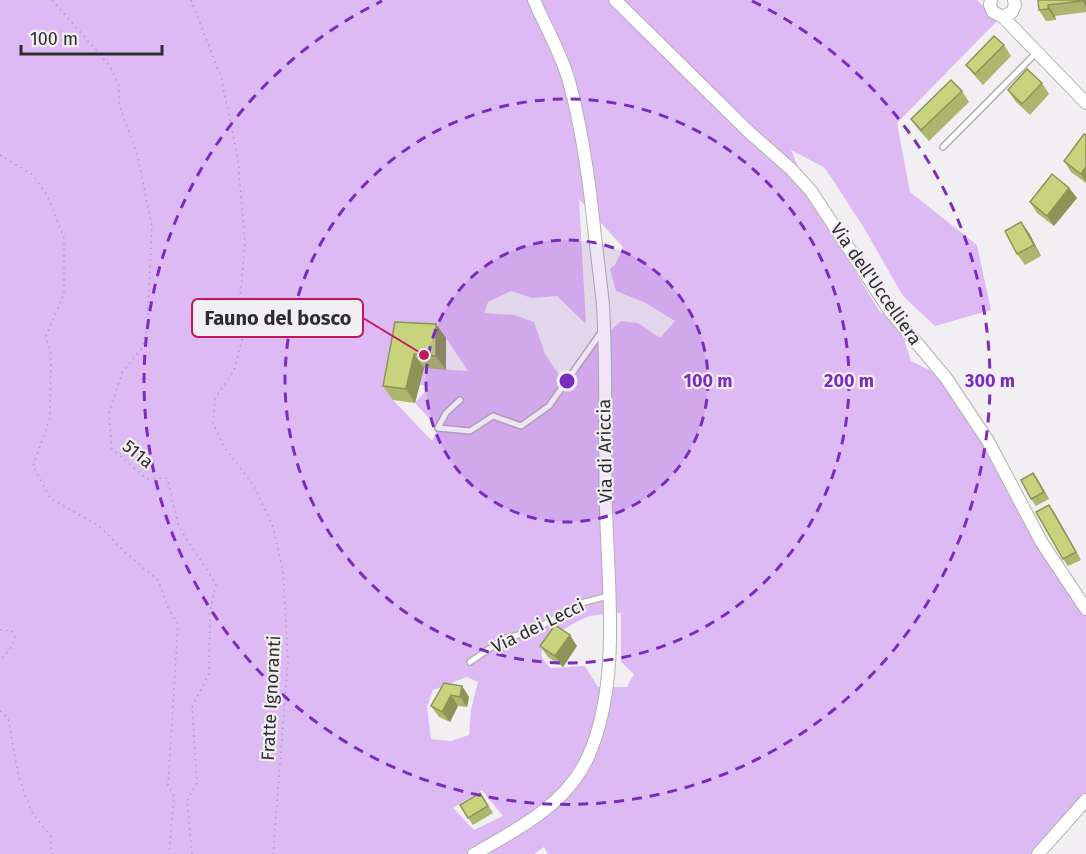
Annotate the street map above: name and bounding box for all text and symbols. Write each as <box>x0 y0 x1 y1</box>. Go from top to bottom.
scale bar <box>21 18 162 56</box>
text: 100 m <box>30 28 78 50</box>
street label: Via dell'Uccelliera <box>826 219 926 349</box>
callout: Fauno del bosco <box>192 299 363 337</box>
text: Fauno del bosco <box>205 306 352 330</box>
text: 100 m <box>684 370 732 392</box>
text: 200 m <box>824 370 874 392</box>
text: 300 m <box>964 370 1015 392</box>
centre of rings <box>557 371 577 391</box>
street label: Via di Ariccia <box>593 399 617 503</box>
street label: 511a <box>118 435 158 473</box>
street label: Via dei Lecci <box>488 594 588 658</box>
street label: Fratte Ignoranti <box>257 635 285 761</box>

